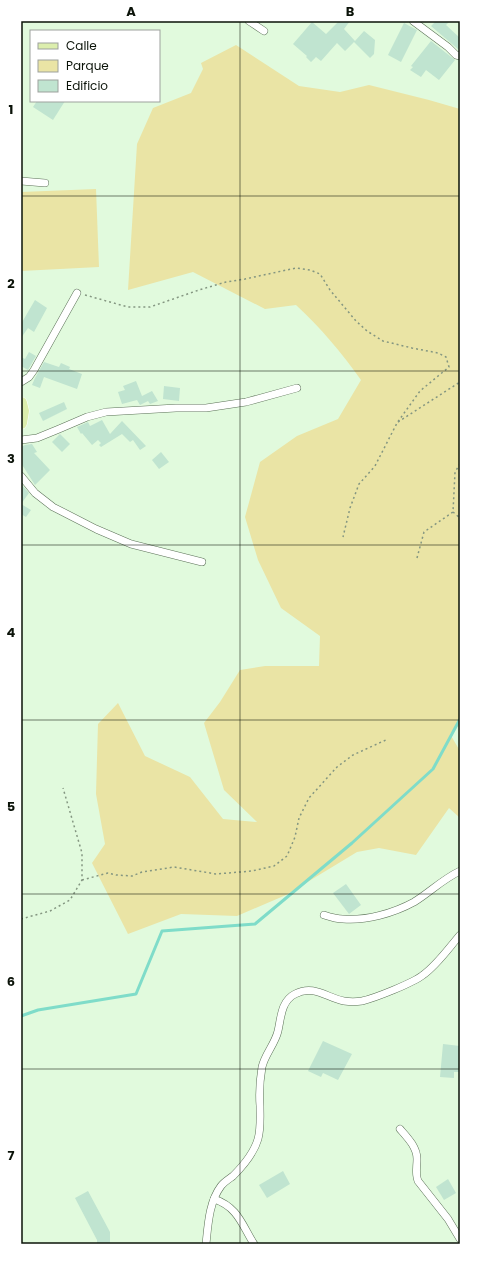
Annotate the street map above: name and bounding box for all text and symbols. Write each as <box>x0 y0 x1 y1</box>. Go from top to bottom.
text: A <box>126 2 136 21</box>
text: B <box>346 2 355 21</box>
legend <box>30 30 160 102</box>
text: Calle <box>66 37 97 54</box>
text: Parque <box>66 57 109 74</box>
text: Edificio <box>66 77 108 94</box>
text: 1 <box>9 100 13 119</box>
text: 2 <box>7 274 15 293</box>
text: 3 <box>7 449 15 468</box>
text: 4 <box>7 623 16 642</box>
text: 5 <box>7 797 15 816</box>
text: 6 <box>7 972 15 991</box>
text: 7 <box>8 1146 15 1165</box>

